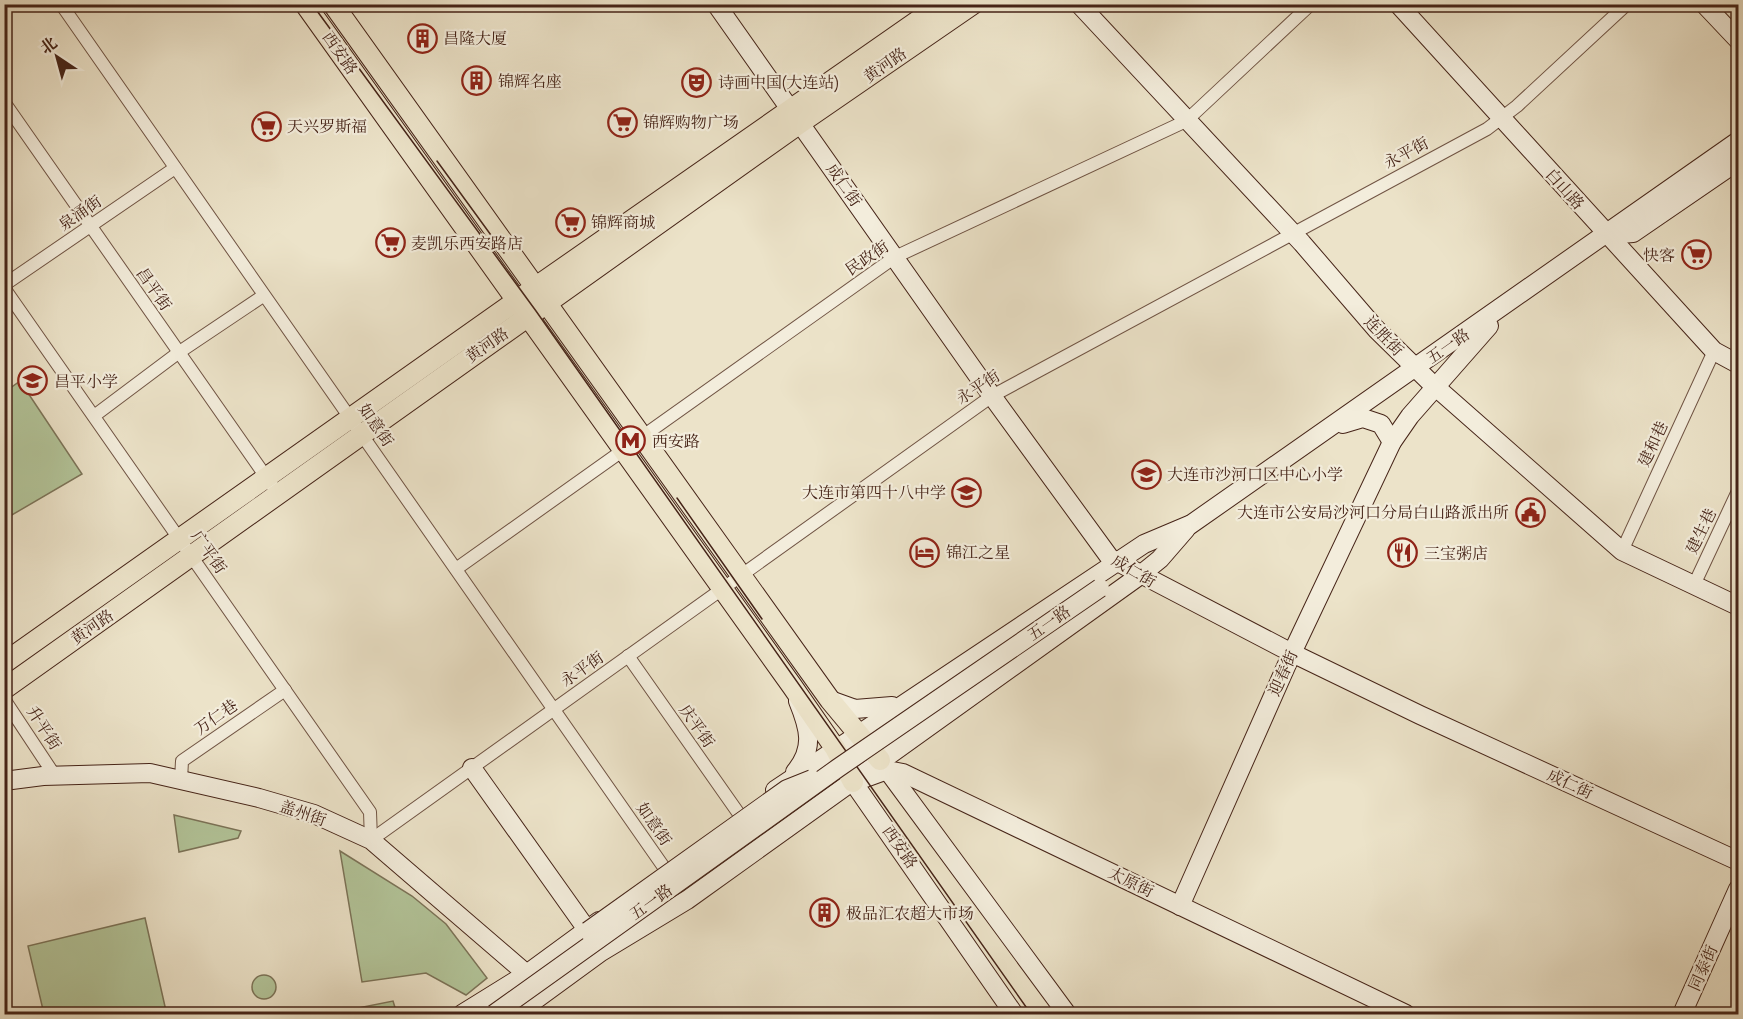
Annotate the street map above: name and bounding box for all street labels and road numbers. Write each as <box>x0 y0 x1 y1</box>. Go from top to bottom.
street label: 西安路 <box>318 28 362 78</box>
street label: 黄河路 <box>860 43 910 87</box>
street label: 永平街 <box>1380 133 1432 173</box>
street label: 成仁街 <box>822 160 866 210</box>
street label: 白山路 <box>1542 165 1588 213</box>
street label: 泉涌街 <box>55 191 105 235</box>
street label: 民政街 <box>842 237 892 279</box>
street label: 昌平街 <box>132 264 176 314</box>
street label: 连胜街 <box>1360 312 1408 360</box>
street label: 黄河路 <box>462 323 512 367</box>
street label: 五一路 <box>1423 324 1473 368</box>
street label: 永平街 <box>953 366 1003 408</box>
street label: 如意街 <box>354 400 398 450</box>
street label: 建和巷 <box>1634 418 1672 470</box>
street label: 建生巷 <box>1682 505 1720 557</box>
street label: 广平街 <box>187 527 231 577</box>
street label: 成仁街 <box>1109 550 1159 592</box>
street label: 五一路 <box>1024 601 1074 645</box>
street label: 黄河路 <box>67 605 117 649</box>
street label: 永平街 <box>557 647 607 691</box>
street label: 迎春街 <box>1265 647 1301 699</box>
street label: 万仁巷 <box>191 695 241 739</box>
street label: 庆平街 <box>675 701 719 751</box>
street label: 升平街 <box>23 703 65 753</box>
street label: 成仁街 <box>1544 765 1596 803</box>
street label: 盖州街 <box>277 796 329 830</box>
street label: 如意街 <box>632 799 676 849</box>
street label: 西安路 <box>878 822 922 872</box>
street label: 太原街 <box>1105 863 1157 901</box>
street label: 五一路 <box>626 880 676 924</box>
street label: 同泰街 <box>1685 942 1721 994</box>

